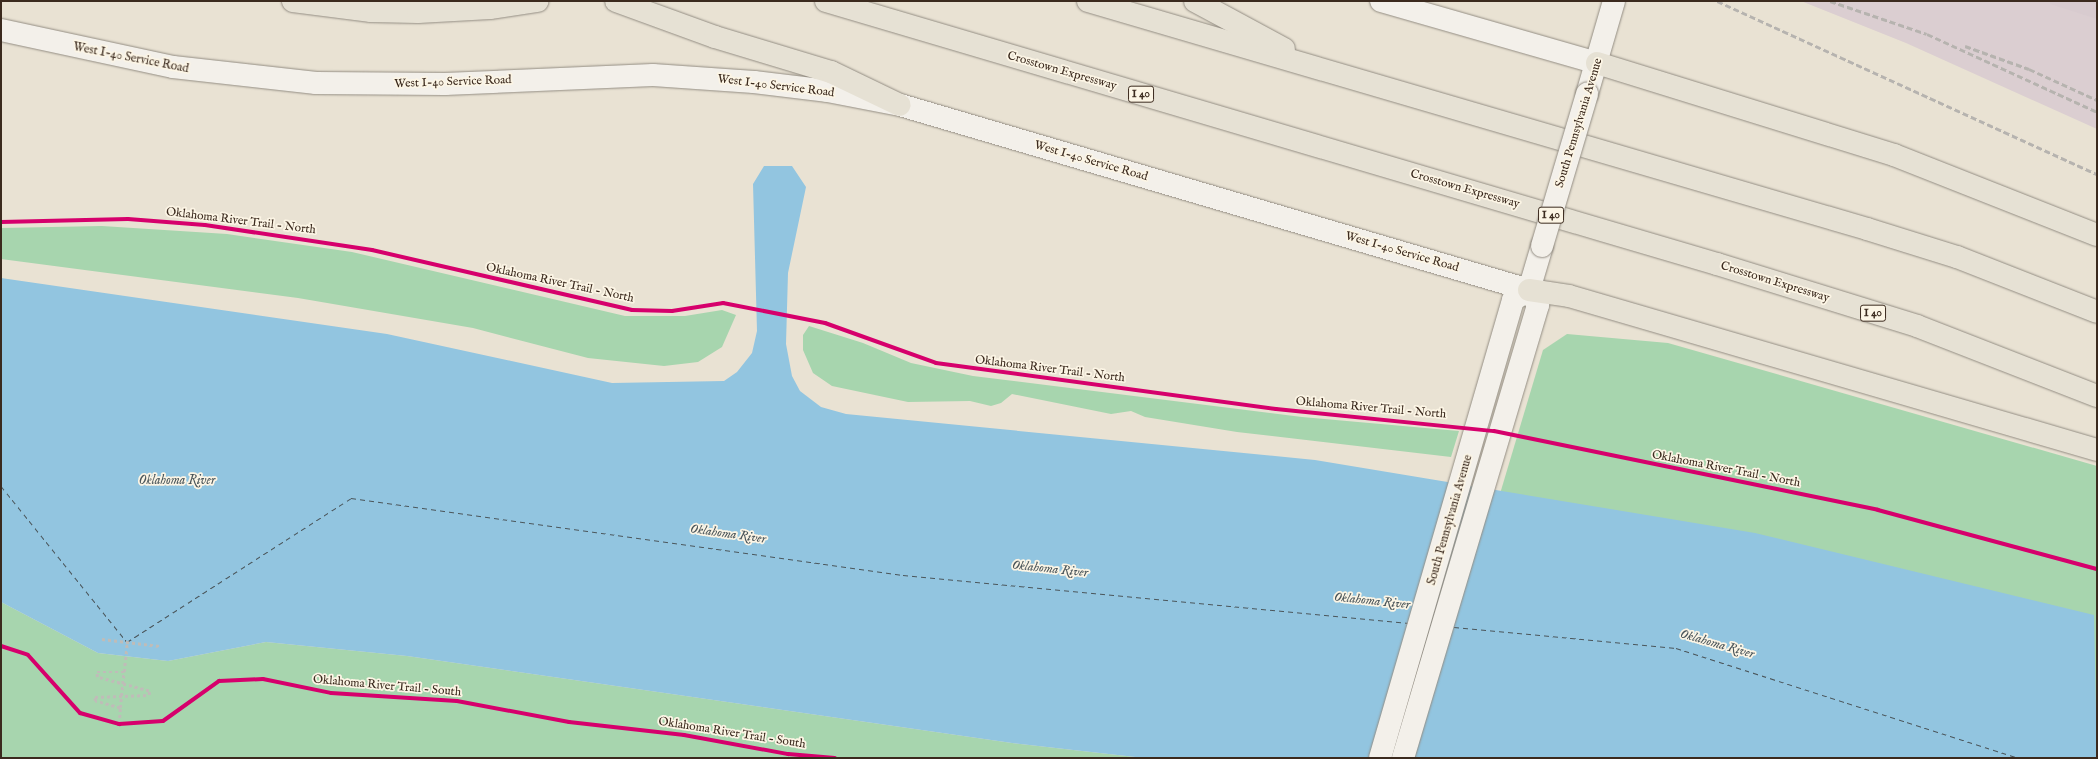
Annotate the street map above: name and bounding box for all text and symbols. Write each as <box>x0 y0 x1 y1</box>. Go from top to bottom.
street label: West I-40 Service Road <box>72 40 190 76</box>
street label: Crosstown Expressway <box>1006 49 1118 93</box>
street label: South Pennsylvania Avenue <box>1552 56 1606 190</box>
street label: West I-40 Service Road <box>717 72 835 100</box>
street label: West I-40 Service Road <box>394 73 512 91</box>
road number: I 40 <box>1128 85 1154 103</box>
street label: West I-40 Service Road <box>1033 138 1149 184</box>
street label: Crosstown Expressway <box>1409 167 1521 211</box>
street label: Oklahoma River Trail - North <box>165 205 317 237</box>
road number: I 40 <box>1538 206 1564 224</box>
street label: West I-40 Service Road <box>1344 229 1460 275</box>
street label: Crosstown Expressway <box>1719 259 1831 305</box>
street label: Oklahoma River Trail - North <box>485 260 635 306</box>
road number: I 40 <box>1860 304 1886 322</box>
street label: Oklahoma River Trail - North <box>974 353 1126 385</box>
street label: Oklahoma River Trail - North <box>1295 394 1447 422</box>
street label: Oklahoma River Trail - North <box>1651 448 1801 490</box>
street label: South Pennsylvania Avenue <box>1425 453 1475 587</box>
water label: Oklahoma River <box>139 473 215 489</box>
water label: Oklahoma River <box>689 522 767 548</box>
water label: Oklahoma River <box>1011 558 1089 582</box>
water label: Oklahoma River <box>1333 590 1411 614</box>
water label: Oklahoma River <box>1678 627 1756 663</box>
street label: Oklahoma River Trail - South <box>312 672 462 700</box>
street label: Oklahoma River Trail - South <box>657 714 807 752</box>

